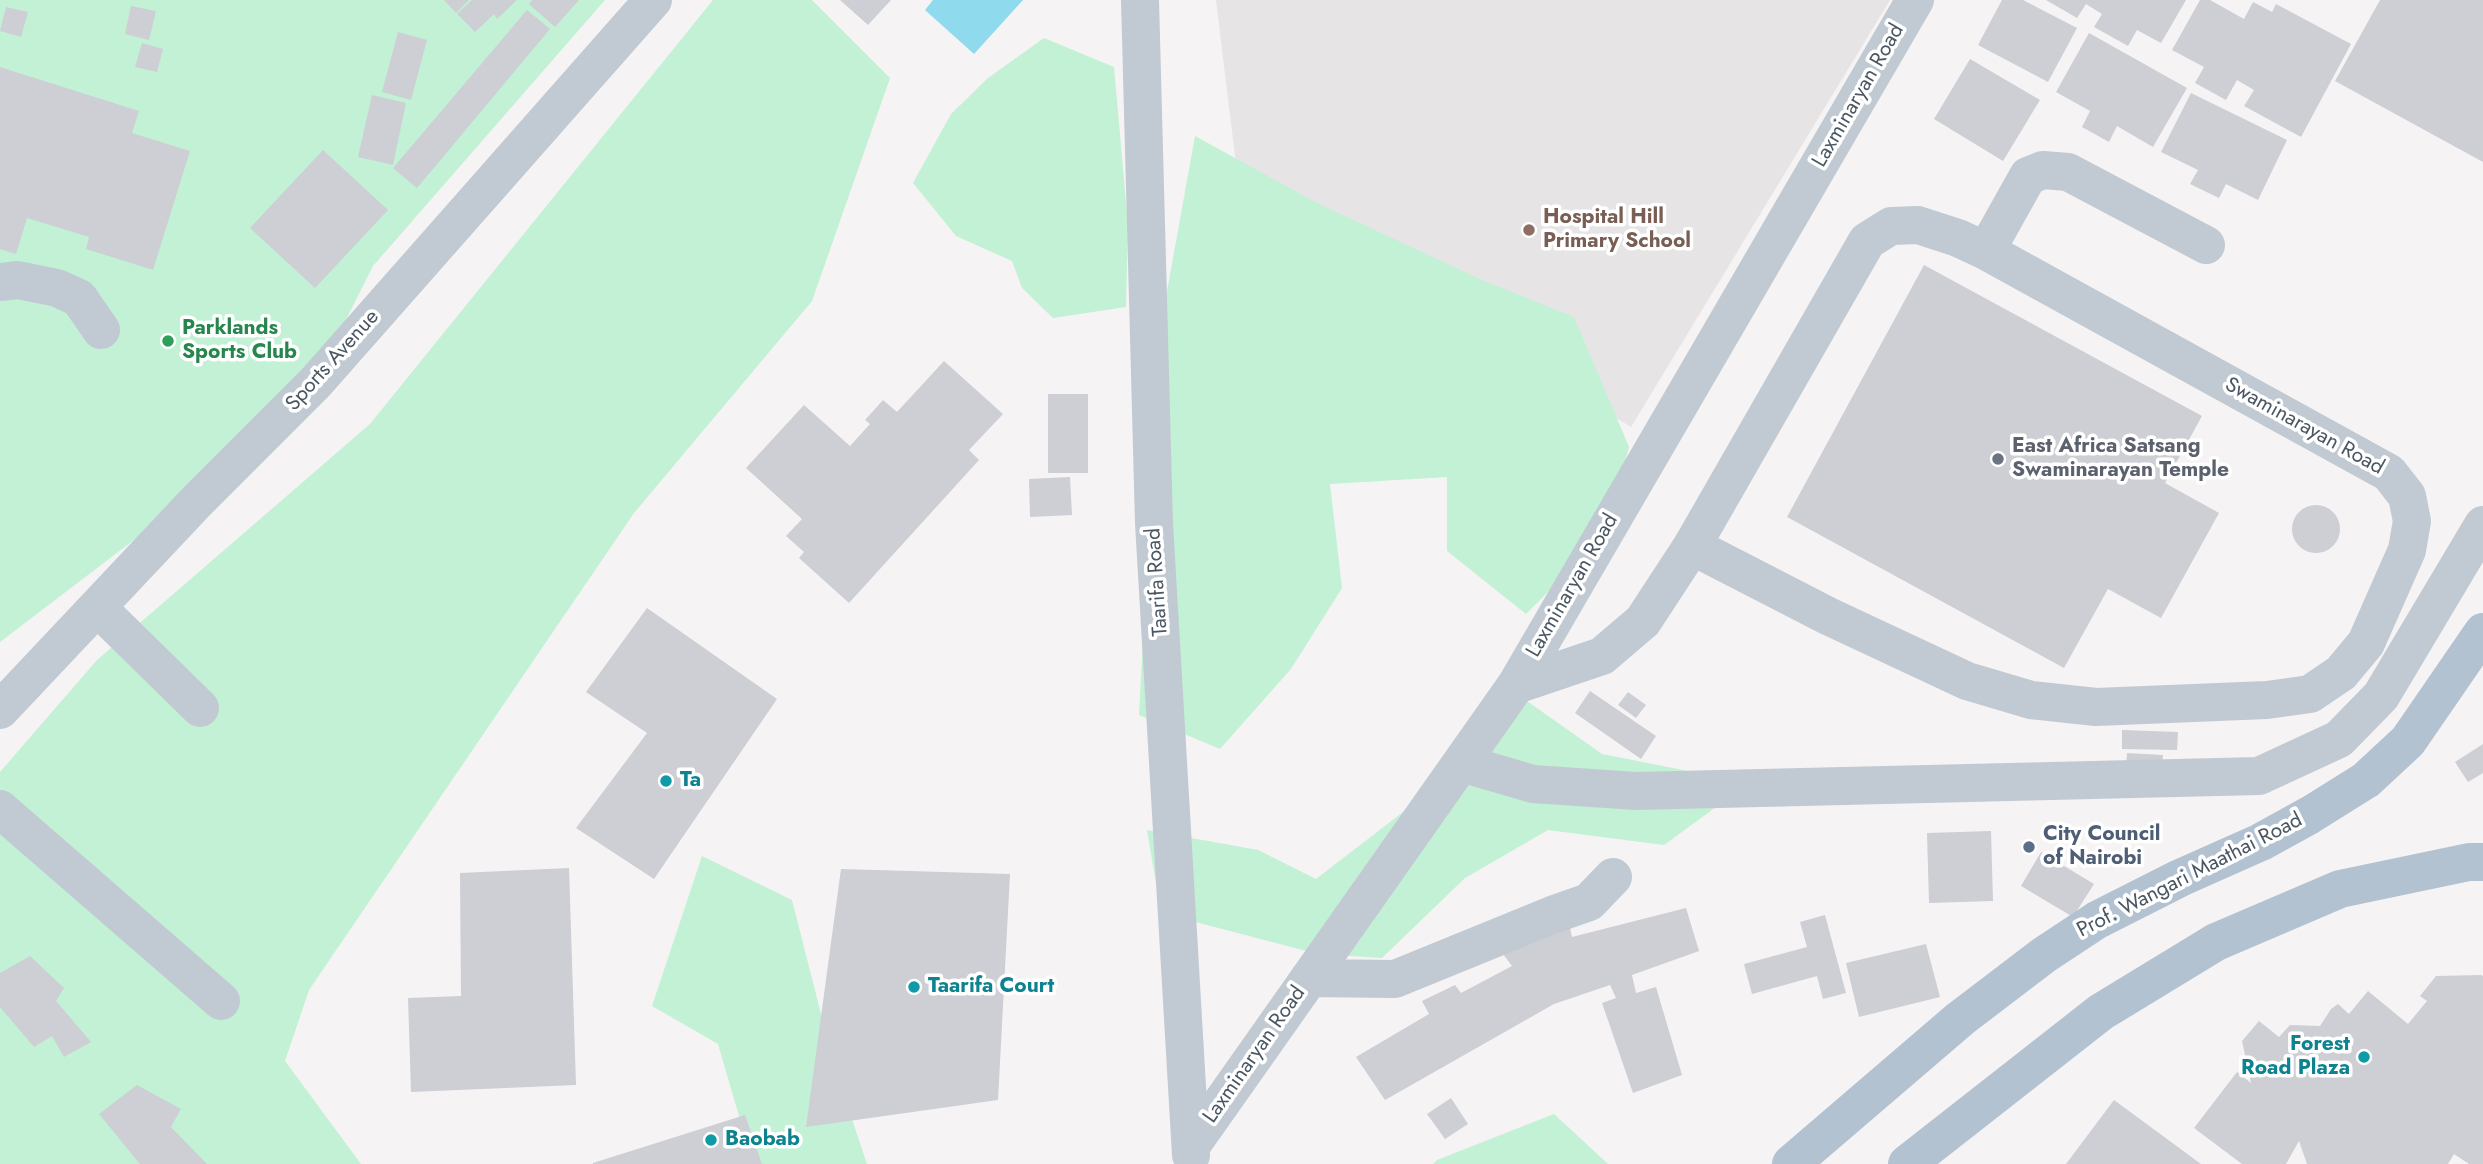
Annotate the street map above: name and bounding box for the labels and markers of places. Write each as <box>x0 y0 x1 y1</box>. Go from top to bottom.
place label: Hospital Hill Primary School <box>1543 205 1691 255</box>
marker: Hospital Hill Primary School <box>1521 222 1537 238</box>
place label: Parklands Sports Club <box>182 316 297 366</box>
marker: Parklands Sports Club <box>160 333 176 349</box>
place label: East Africa Satsang Swaminarayan Temple <box>2012 434 2229 484</box>
marker: East Africa Satsang Swaminarayan Temple <box>1990 451 2006 467</box>
place label: Ta <box>680 768 701 794</box>
marker: Ta <box>658 773 674 789</box>
place label: City Council of Nairobi <box>2043 822 2161 872</box>
marker: City Council of Nairobi <box>2021 839 2037 855</box>
place label: Taarifa Court <box>928 974 1054 1000</box>
marker: Taarifa Court <box>906 979 922 995</box>
place label: Forest Road Plaza <box>2241 1032 2350 1082</box>
marker: Forest Road Plaza <box>2356 1049 2372 1065</box>
place label: Baobab <box>725 1127 800 1153</box>
marker: Baobab <box>703 1132 719 1148</box>

